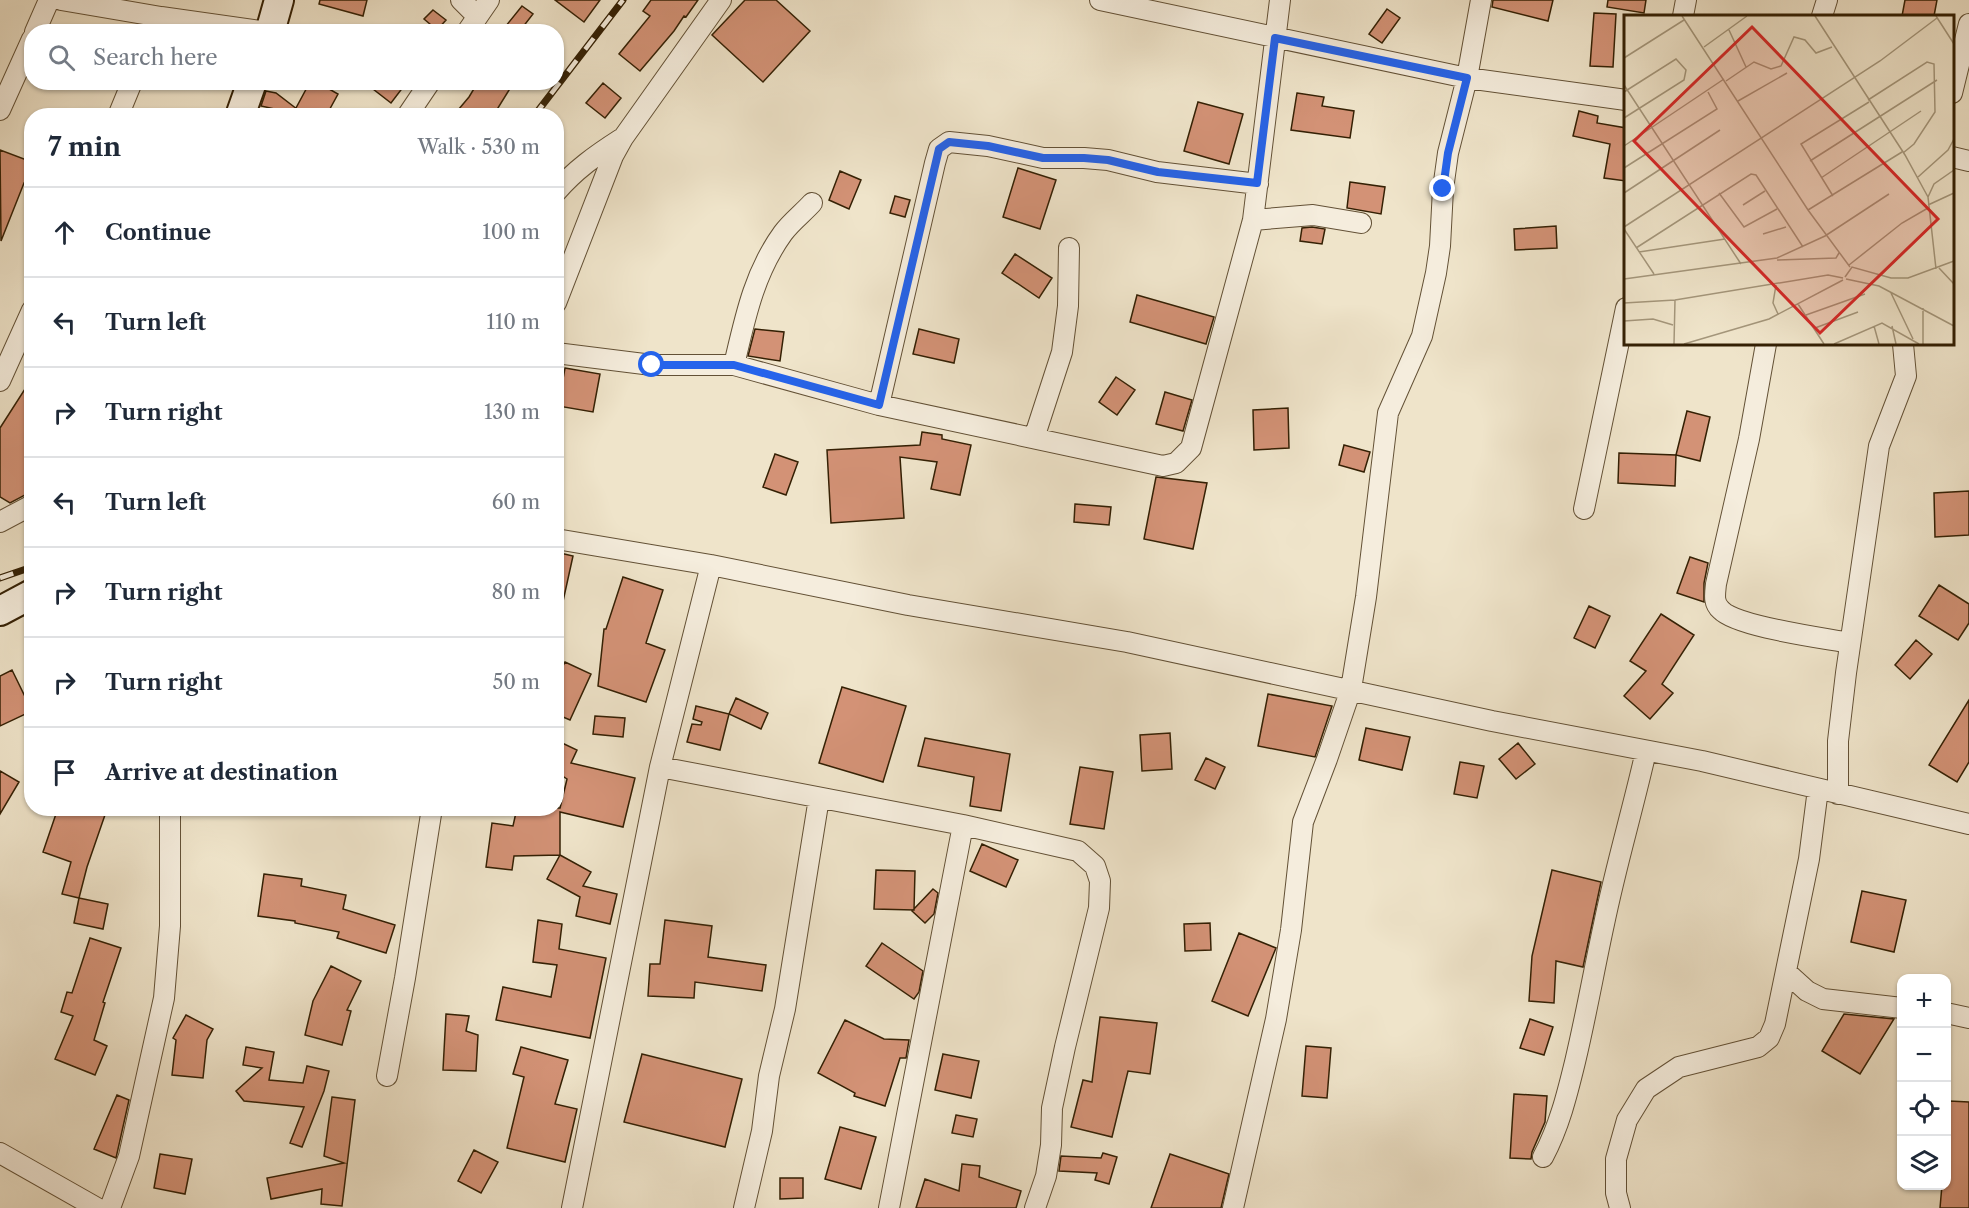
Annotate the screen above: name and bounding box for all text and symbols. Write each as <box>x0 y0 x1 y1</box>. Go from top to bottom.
inset map <box>1624 15 1954 345</box>
search box <box>24 24 564 90</box>
icon: search <box>45 41 78 74</box>
text: Search here <box>93 44 218 71</box>
text: 7 min <box>48 131 121 163</box>
text: Walk · 530 m <box>417 135 540 159</box>
route end <box>1429 175 1455 201</box>
icon: ahead <box>48 216 81 249</box>
text: Continue <box>105 219 211 246</box>
text: 100 m <box>482 220 540 244</box>
icon: left <box>48 306 81 339</box>
text: Turn left <box>105 309 206 336</box>
text: 110 m <box>487 310 540 334</box>
route start <box>638 351 664 377</box>
icon: right <box>48 396 81 429</box>
text: Turn right <box>105 399 223 426</box>
text: 130 m <box>484 400 540 424</box>
icon: left <box>48 486 81 519</box>
text: Turn left <box>105 489 206 516</box>
text: 60 m <box>492 490 540 514</box>
icon: right <box>48 576 81 609</box>
text: Turn right <box>105 579 223 606</box>
text: 80 m <box>492 580 540 604</box>
icon: right <box>48 666 81 699</box>
text: Turn right <box>105 669 223 696</box>
text: 50 m <box>493 670 540 694</box>
icon: arrive <box>48 756 81 789</box>
text: Arrive at destination <box>105 759 338 786</box>
map controls <box>1897 974 1951 1190</box>
button: + <box>1897 974 1951 1028</box>
button: − <box>1897 1028 1951 1082</box>
button: locate <box>1897 1082 1951 1136</box>
button: layers <box>1897 1136 1951 1190</box>

